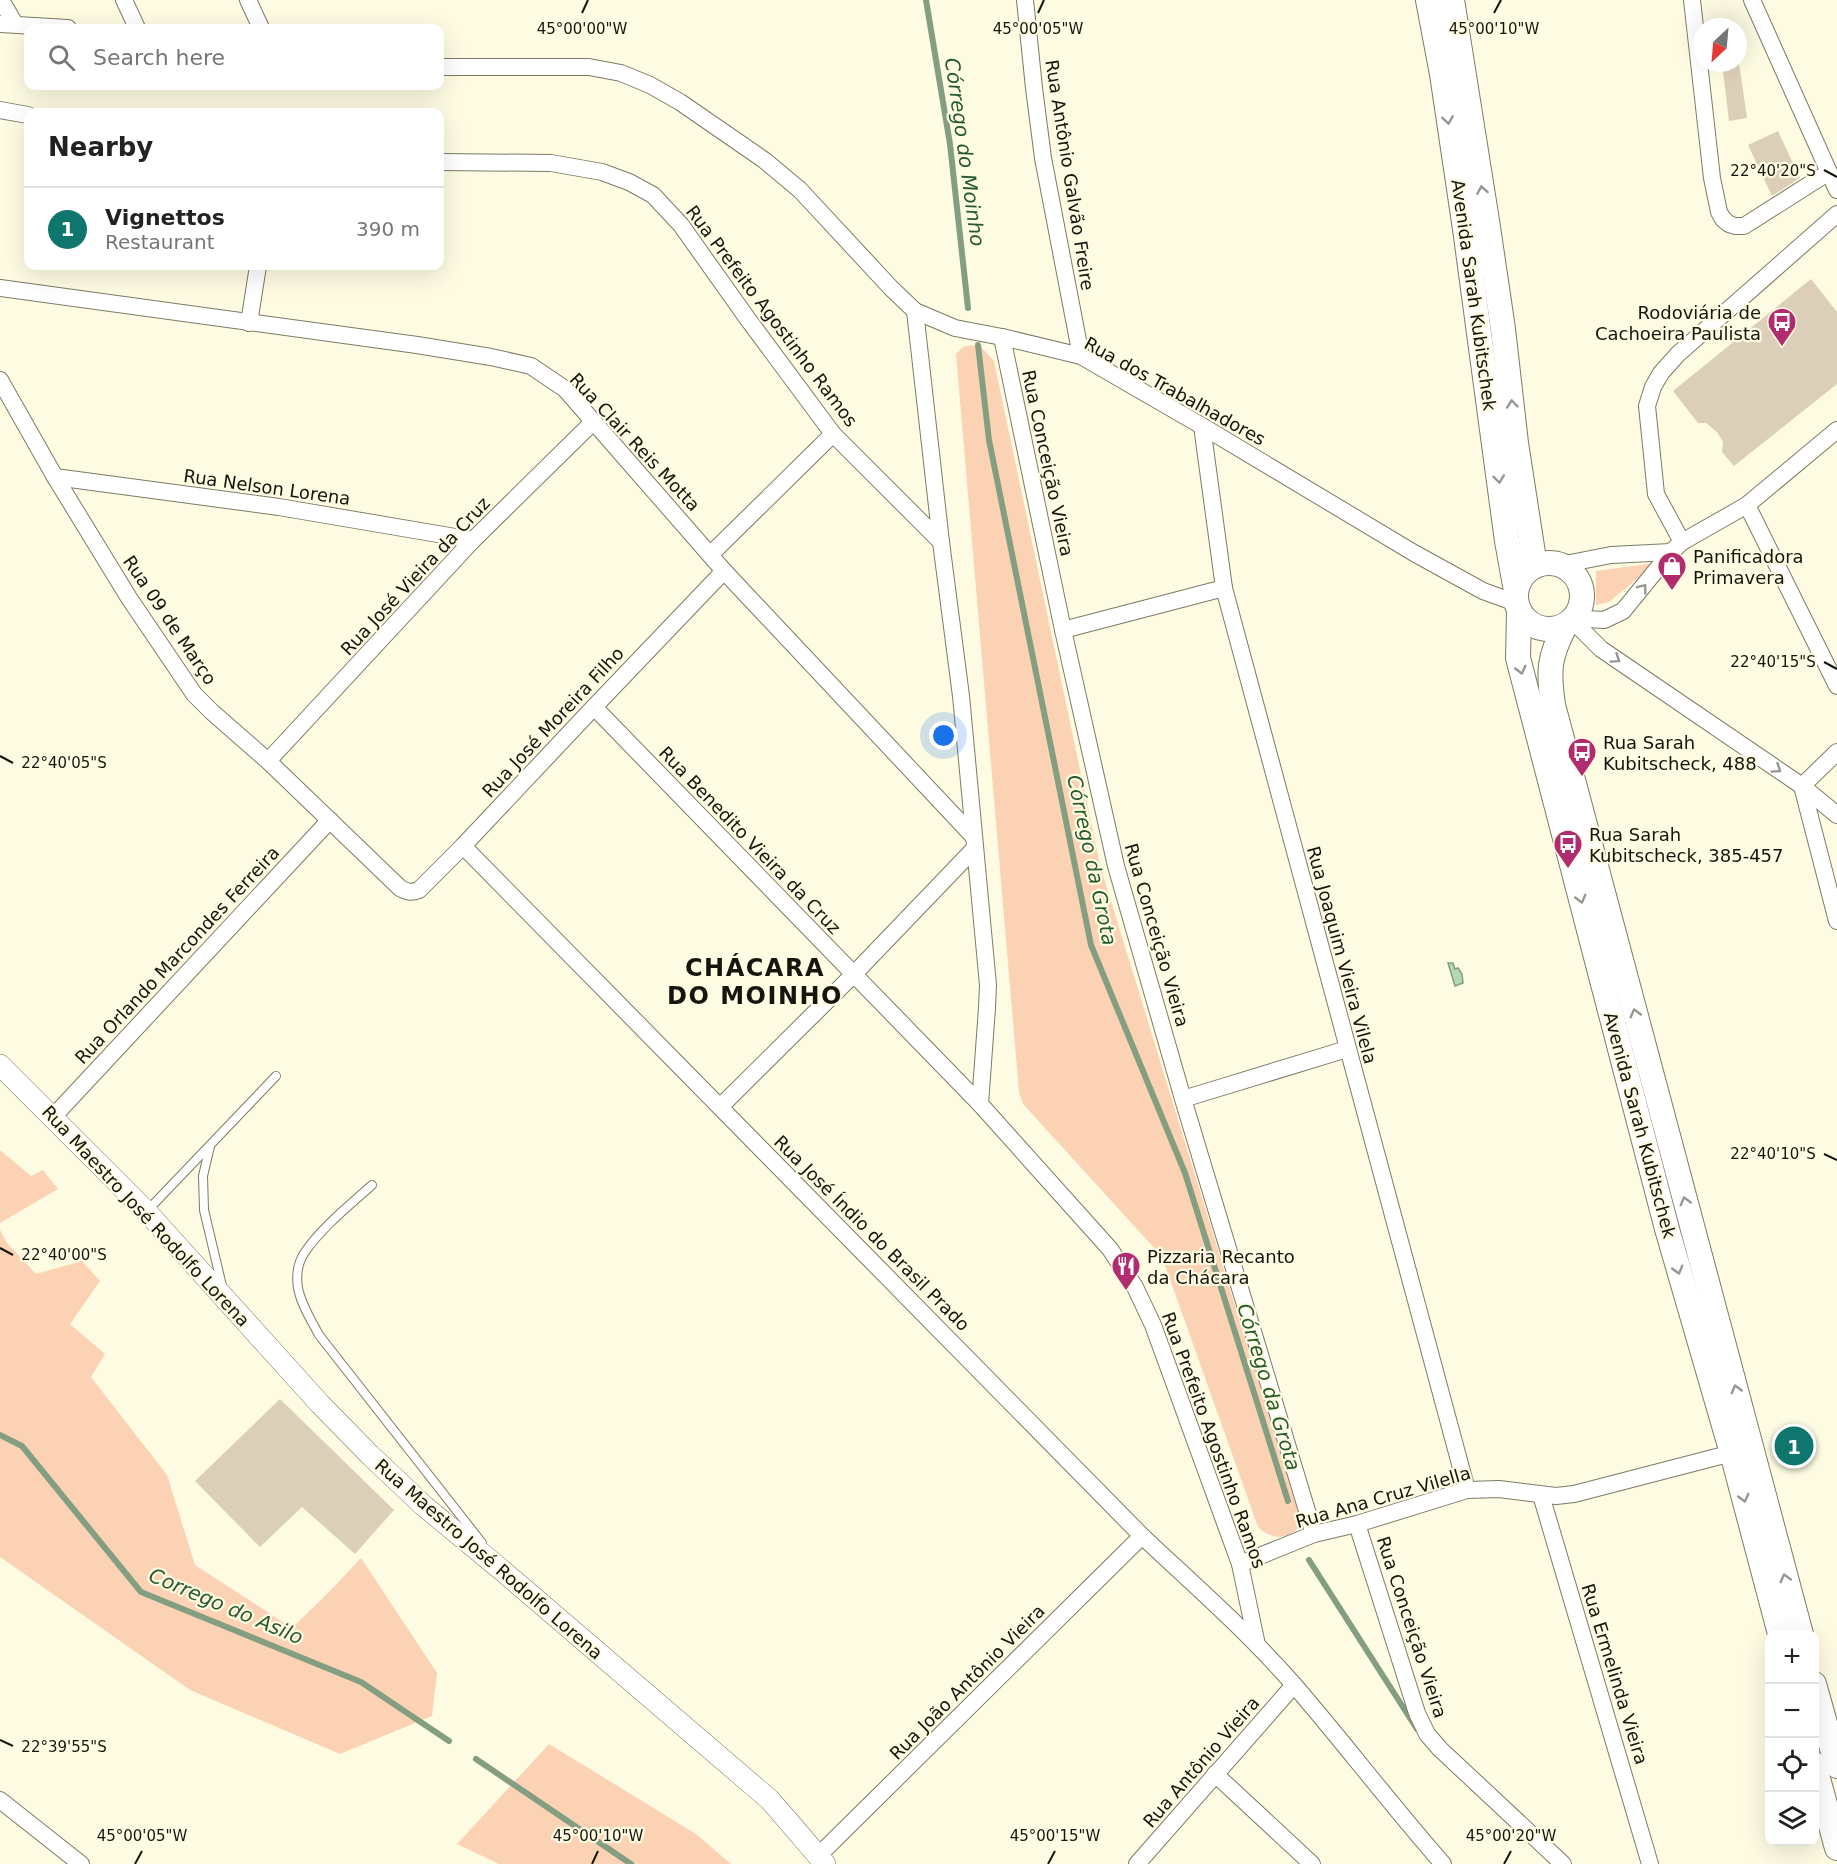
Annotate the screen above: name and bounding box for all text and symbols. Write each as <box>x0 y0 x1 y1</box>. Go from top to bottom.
north arrow <box>1693 18 1747 72</box>
text: 45°00'00"W <box>537 20 627 38</box>
text: 45°00'05"W <box>993 20 1083 38</box>
text: 45°00'10"W <box>1449 20 1539 38</box>
search box <box>24 24 444 90</box>
icon: search <box>45 41 78 74</box>
text: Search here <box>93 45 225 70</box>
water label: Córrego do Moinho <box>940 56 990 248</box>
street label: Rua Antônio Galvão Freire <box>1041 58 1099 292</box>
one-way arrow <box>1442 115 1454 124</box>
text: Nearby <box>48 132 153 162</box>
text: 22°40'20"S <box>1730 162 1816 180</box>
street label: Avenida Sarah Kubitschek <box>1447 178 1501 413</box>
one-way arrow <box>1477 186 1489 195</box>
street label: Rua Prefeito Agostinho Ramos <box>682 201 862 431</box>
text: Vignettos <box>105 205 225 230</box>
text: 1 <box>61 217 74 241</box>
text: 390 m <box>356 217 420 241</box>
text: Restaurant <box>105 230 215 254</box>
place label: Rodoviária de Cachoeira Paulista <box>1595 302 1761 344</box>
bus stop icon: Rodoviária de Cachoeira Paulista <box>1766 306 1798 348</box>
street label: Rua dos Trabalhadores <box>1081 332 1269 450</box>
street label: Rua Conceição Vieira <box>1018 368 1078 558</box>
street label: Rua Clair Reis Motta <box>566 369 704 515</box>
one-way arrow <box>1506 400 1518 409</box>
street label: Rua Nelson Lorena <box>182 465 352 509</box>
one-way arrow <box>1493 475 1505 484</box>
street label: Rua José Vieira da Cruz <box>336 493 494 659</box>
place label: Panificadora Primavera <box>1693 546 1804 588</box>
shop icon: Panificadora Primavera <box>1656 550 1688 592</box>
street label: Rua 09 de Março <box>119 551 221 689</box>
one-way arrow <box>1635 584 1646 595</box>
street label: Rua José Moreira Filho <box>478 643 628 801</box>
one-way arrow <box>1609 652 1620 663</box>
text: 22°40'15"S <box>1730 653 1816 671</box>
one-way arrow <box>1514 664 1526 675</box>
your location <box>929 721 958 750</box>
place label: Rua Sarah Kubitscheck, 488 <box>1603 732 1757 774</box>
bus stop icon: Rua Sarah Kubitscheck, 488 <box>1566 736 1598 778</box>
street label: Rua Benedito Vieira da Cruz <box>655 742 845 938</box>
text: 22°40'05"S <box>21 754 107 772</box>
one-way arrow <box>1770 762 1781 773</box>
water label: Córrego da Grota <box>1062 773 1122 947</box>
place label: Rua Sarah Kubitscheck, 385-457 <box>1589 824 1784 866</box>
bus stop icon: Rua Sarah Kubitscheck, 385-457 <box>1552 828 1584 870</box>
street label: Rua Conceição Vieira <box>1121 841 1193 1029</box>
street label: Rua Orlando Marcondes Ferreira <box>71 842 283 1068</box>
street label: Rua Joaquim Vieira Vilela <box>1303 844 1381 1066</box>
one-way arrow <box>1574 893 1586 904</box>
district label: CHÁCARA DO MOINHO <box>667 953 843 1010</box>
one-way arrow <box>1630 1008 1642 1019</box>
street label: Avenida Sarah Kubitschek <box>1600 1009 1681 1241</box>
street label: Rua Maestro José Rodolfo Lorena <box>38 1101 254 1331</box>
street label: Rua José Índio do Brasil Prado <box>770 1131 974 1335</box>
text: 22°40'10"S <box>1730 1145 1816 1163</box>
one-way arrow <box>1680 1196 1692 1207</box>
text: 22°40'00"S <box>21 1246 107 1264</box>
place label: Pizzaria Recanto da Chácara <box>1147 1246 1295 1288</box>
restaurant icon: Pizzaria Recanto da Chácara <box>1110 1250 1142 1292</box>
one-way arrow <box>1671 1265 1684 1275</box>
water label: Córrego da Grota <box>1232 1300 1306 1474</box>
street label: Rua Prefeito Agostinho Ramos <box>1158 1309 1270 1571</box>
one-way arrow <box>1731 1385 1743 1395</box>
pin: 1 <box>1774 1424 1814 1468</box>
street label: Rua Maestro José Rodolfo Lorena <box>371 1454 607 1664</box>
street label: Rua Ana Cruz Vilella <box>1293 1462 1473 1532</box>
one-way arrow <box>1736 1493 1749 1503</box>
street label: Rua Conceição Vieira <box>1373 1533 1451 1721</box>
water label: Corrego do Asilo <box>145 1563 307 1649</box>
one-way arrow <box>1780 1573 1793 1583</box>
street label: Rua Ermelinda Vieira <box>1577 1581 1653 1767</box>
street label: Rua João Antônio Vieira <box>885 1600 1049 1764</box>
map controls <box>1765 1630 1819 1846</box>
button: + <box>1765 1630 1819 1684</box>
button: − <box>1765 1684 1819 1738</box>
street label: Rua Antônio Vieira <box>1139 1692 1263 1832</box>
text: 22°39'55"S <box>21 1738 107 1756</box>
button: locate <box>1765 1738 1819 1792</box>
button: layers <box>1765 1792 1819 1846</box>
text: 45°00'05"W <box>97 1827 187 1845</box>
text: 45°00'10"W <box>553 1827 643 1845</box>
text: 45°00'15"W <box>1010 1827 1100 1845</box>
text: 45°00'20"W <box>1466 1827 1556 1845</box>

